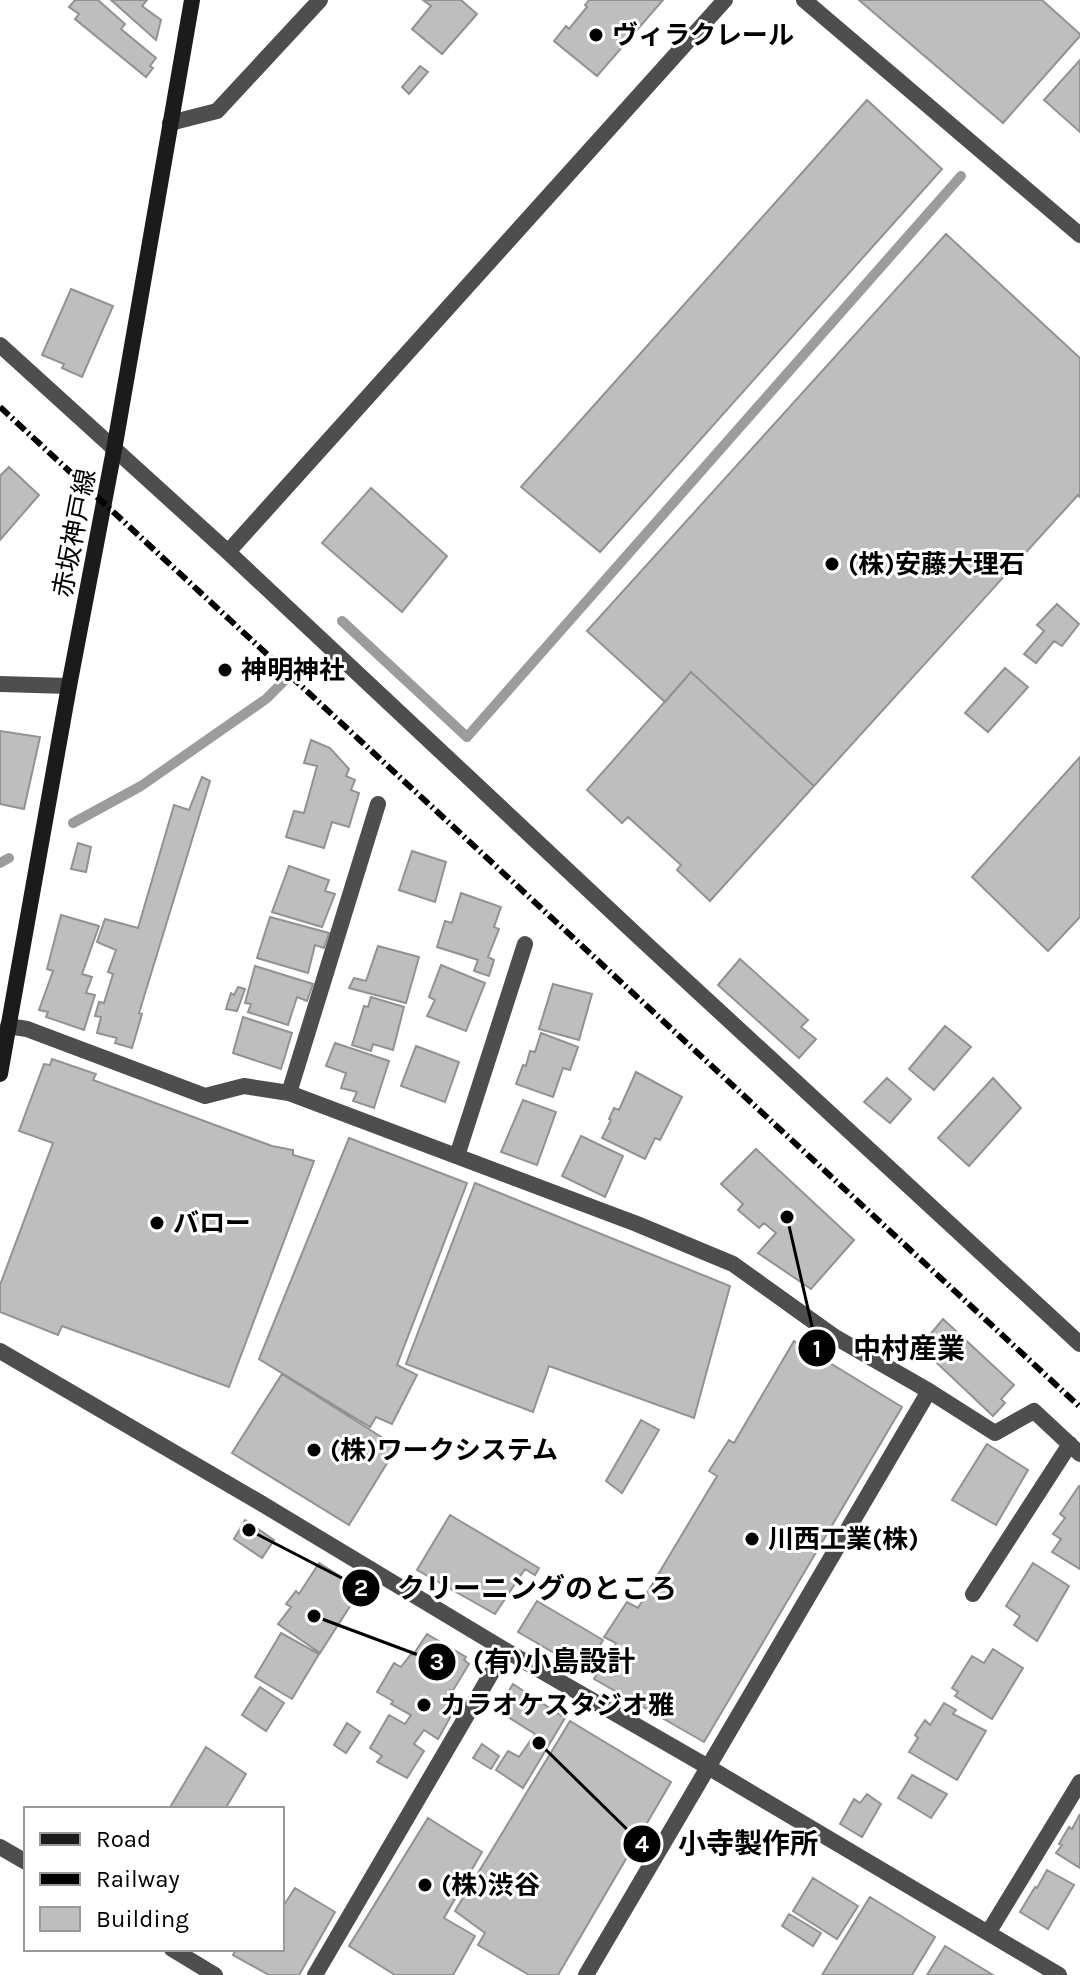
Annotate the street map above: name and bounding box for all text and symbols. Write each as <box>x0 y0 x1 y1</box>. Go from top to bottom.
place label: ヴィラクレール <box>612 20 794 51</box>
marker: ヴィラクレール <box>587 26 605 44</box>
street label: 赤坂神戸線 <box>47 466 102 600</box>
place label: (株)安藤大理石 <box>848 549 1025 580</box>
marker: (株)安藤大理石 <box>823 555 841 573</box>
place label: 神明神社 <box>241 655 345 686</box>
marker: 神明神社 <box>216 661 234 679</box>
place label: バロー <box>173 1208 251 1239</box>
marker: バロー <box>148 1214 166 1232</box>
callout: 中村産業 <box>797 1322 981 1374</box>
text: 中村産業 <box>853 1332 965 1365</box>
text: 1 <box>813 1335 821 1363</box>
place label: (株)ワークシステム <box>330 1435 558 1466</box>
marker: (株)ワークシステム <box>305 1441 323 1459</box>
place label: 川西工業(株) <box>768 1524 919 1555</box>
marker: 川西工業(株) <box>743 1530 761 1548</box>
callout: クリーニングのところ <box>341 1562 693 1614</box>
text: クリーニングのところ <box>397 1572 677 1605</box>
text: 2 <box>354 1574 368 1602</box>
callout: (有)小島設計 <box>417 1636 651 1688</box>
text: (有)小島設計 <box>473 1645 635 1678</box>
text: 3 <box>430 1648 444 1676</box>
place label: カラオケスタジオ雅 <box>440 1690 674 1721</box>
marker: カラオケスタジオ雅 <box>415 1696 433 1714</box>
legend <box>24 1807 284 1951</box>
callout: 小寺製作所 <box>622 1818 834 1870</box>
text: Road <box>96 1825 151 1853</box>
text: 小寺製作所 <box>678 1827 818 1860</box>
text: 4 <box>635 1830 649 1858</box>
text: Railway <box>96 1865 180 1893</box>
place label: (株)渋谷 <box>441 1870 540 1901</box>
marker: (株)渋谷 <box>416 1876 434 1894</box>
text: Building <box>96 1905 189 1933</box>

